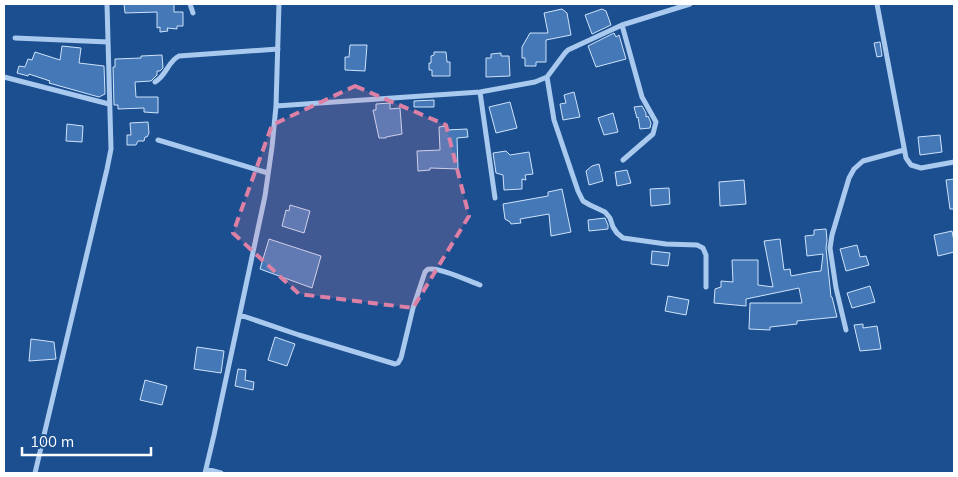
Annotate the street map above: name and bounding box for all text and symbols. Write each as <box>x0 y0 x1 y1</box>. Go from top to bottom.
scale bar <box>22 424 151 456</box>
text: 100 m <box>30 432 74 451</box>

